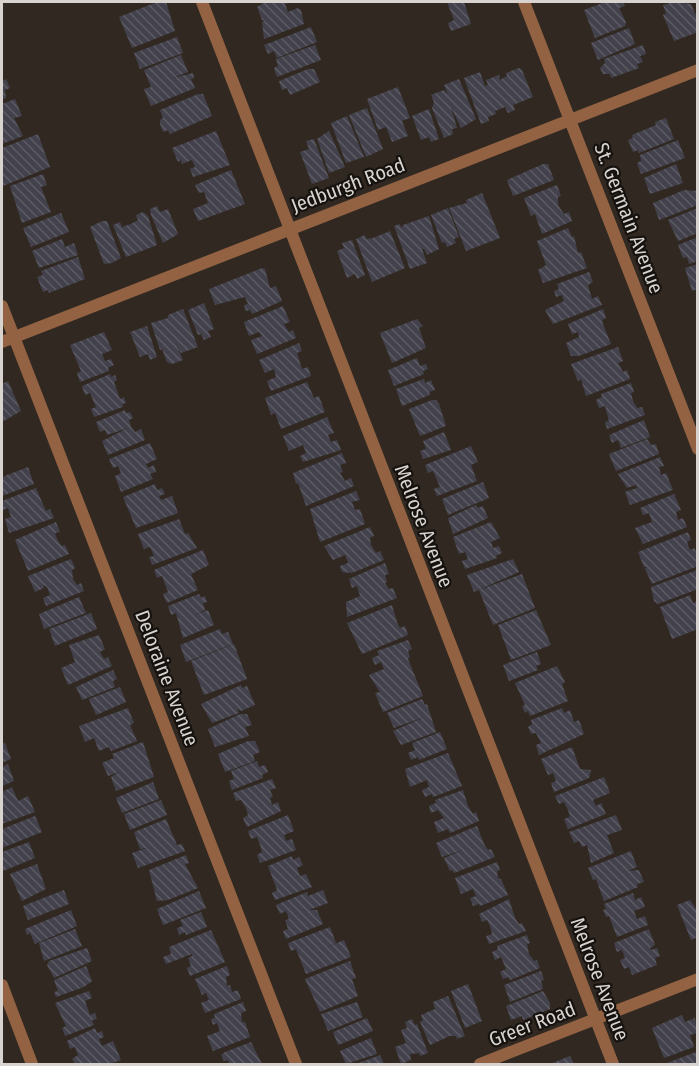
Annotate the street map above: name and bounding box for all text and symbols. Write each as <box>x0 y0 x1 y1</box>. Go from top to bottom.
street label: St. Germain Avenue <box>589 139 669 297</box>
street label: Jedburgh Road <box>288 152 408 218</box>
street label: Melrose Avenue <box>390 461 458 591</box>
street label: Deloraine Avenue <box>130 607 204 749</box>
street label: Melrose Avenue <box>566 914 634 1044</box>
street label: Greer Road <box>485 997 579 1051</box>

